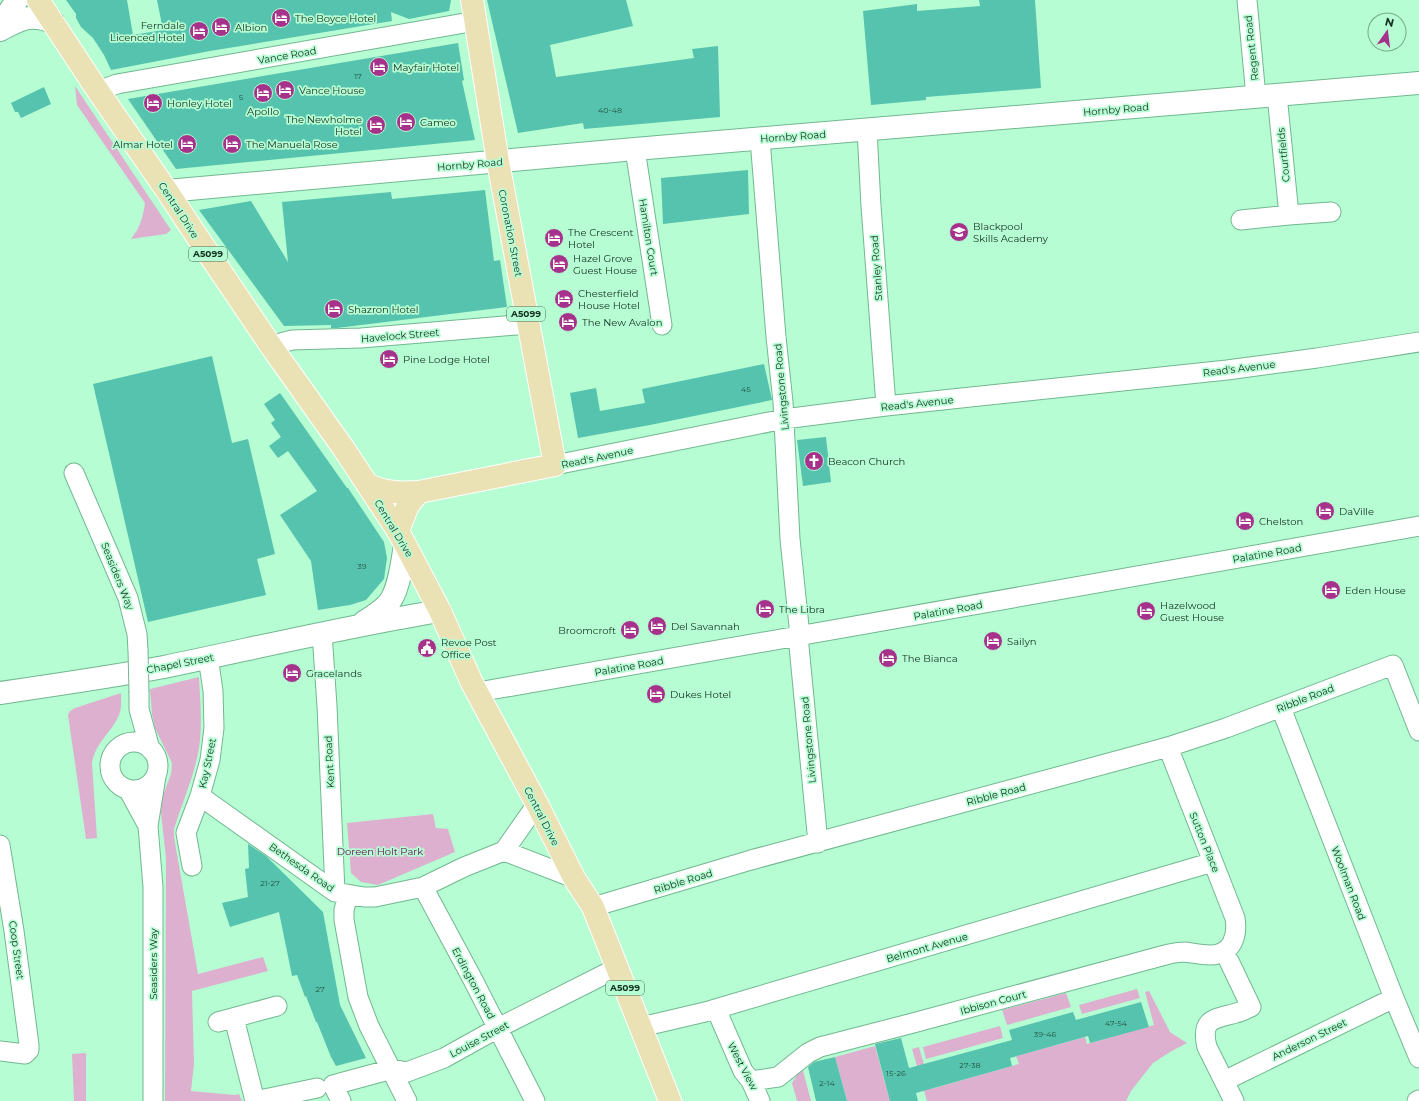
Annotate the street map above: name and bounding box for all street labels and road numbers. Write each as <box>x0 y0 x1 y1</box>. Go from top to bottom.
street label: Regent Road <box>1242 15 1261 81</box>
street label: Vance Road <box>257 44 317 67</box>
street label: Hornby Road <box>1083 100 1149 119</box>
street label: Courtfields <box>1274 127 1293 183</box>
street label: Hornby Road <box>760 128 826 145</box>
street label: Hornby Road <box>437 155 503 174</box>
street label: Central Drive <box>156 180 202 241</box>
street label: Coronation Street <box>496 188 525 278</box>
street label: Hamilton Court <box>636 198 661 276</box>
street label: Stanley Road <box>868 235 885 301</box>
road number: A5099 <box>189 247 227 261</box>
road number: A5099 <box>507 307 545 321</box>
street label: Havelock Street <box>360 326 440 345</box>
street label: Livingstone Road <box>771 343 792 431</box>
street label: Read's Avenue <box>1202 358 1276 379</box>
street label: Read's Avenue <box>880 393 954 414</box>
street label: Read's Avenue <box>560 444 634 471</box>
street label: Central Drive <box>371 497 416 559</box>
street label: Seasiders Way <box>98 541 137 612</box>
street label: Palatine Road <box>1232 541 1303 566</box>
street label: Palatine Road <box>913 598 984 623</box>
street label: Chapel Street <box>145 651 215 676</box>
street label: Palatine Road <box>594 654 665 679</box>
street label: Ribble Road <box>1274 681 1336 715</box>
street label: Livingstone Road <box>798 696 819 784</box>
street label: Kent Road <box>322 735 337 789</box>
street label: Kay Street <box>196 737 219 789</box>
street label: Ribble Road <box>965 780 1027 809</box>
street label: Central Drive <box>521 784 562 848</box>
street label: Sutton Place <box>1187 810 1222 874</box>
street label: Bethesda Road <box>267 840 337 895</box>
street label: Woolman Road <box>1329 845 1369 922</box>
street label: Ribble Road <box>652 866 714 897</box>
street label: Coop Street <box>6 920 27 980</box>
street label: Seasiders Way <box>147 928 160 1000</box>
street label: Belmont Avenue <box>885 930 969 965</box>
street label: Erdington Road <box>449 945 498 1021</box>
road number: A5099 <box>606 981 644 995</box>
street label: Ibbison Court <box>959 987 1028 1018</box>
street label: Anderson Street <box>1270 1016 1349 1063</box>
street label: Louise Street <box>447 1018 511 1061</box>
street label: West View <box>725 1040 761 1093</box>

